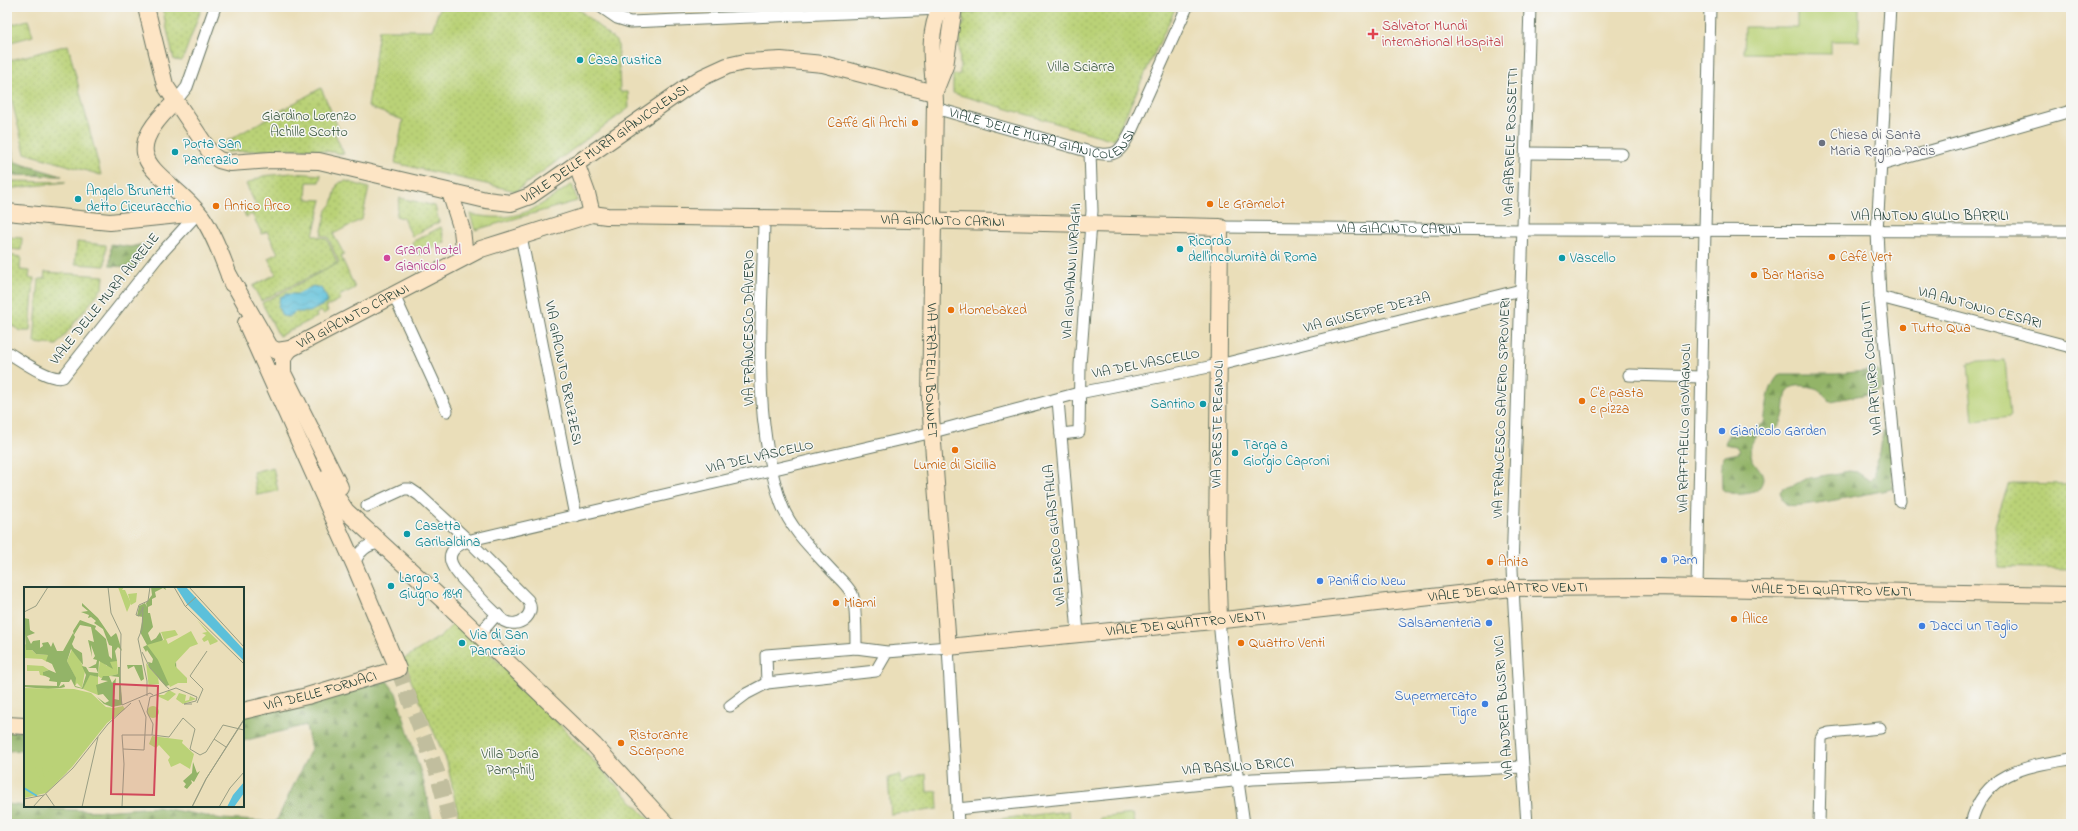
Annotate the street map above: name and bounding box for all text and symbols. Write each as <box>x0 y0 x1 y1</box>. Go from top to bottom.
place label: Salvator Mundi international Hospital <box>1382 16 1503 53</box>
marker: Salvator Mundi international Hospital <box>1367 28 1379 40</box>
place label: Casa rustica <box>588 50 662 71</box>
marker: Casa rustica <box>575 55 585 65</box>
park label: Villa Sciarra <box>1046 57 1115 78</box>
street label: VIA GABRIELE ROSSETTI <box>1498 67 1524 218</box>
street label: VIALE DELLE MURA GIANICOLENSI <box>518 78 693 209</box>
street label: VIALE DELLE MURA GIANICOLENSI <box>946 102 1141 165</box>
park label: Giardino Lorenzo Achille Scotto <box>262 106 356 143</box>
place label: Caffé Gli Archi <box>827 113 907 134</box>
marker: Caffé Gli Archi <box>910 118 920 128</box>
place label: Chiesa di Santa Maria Regina Pacis <box>1830 125 1935 163</box>
place label: Porta San Pancrazio <box>183 134 241 171</box>
marker: Chiesa di Santa Maria Regina Pacis <box>1817 138 1827 148</box>
marker: Porta San Pancrazio <box>170 147 180 157</box>
place label: Angelo Brunetti detto Ciceuracchio <box>86 181 192 218</box>
marker: Angelo Brunetti detto Ciceuracchio <box>73 194 83 204</box>
place label: Le Gramelot <box>1218 194 1285 215</box>
place label: Antico Arco <box>224 196 290 217</box>
marker: Le Gramelot <box>1205 199 1215 209</box>
marker: Antico Arco <box>211 201 221 211</box>
street label: VIA GIOVANNI LIVRAGHI <box>1057 203 1087 340</box>
street label: VIA ANTON GIULIO BARRILI <box>1850 206 2009 227</box>
street label: VIA GIACINTO CARINI <box>880 209 1005 233</box>
street label: VIA GIACINTO CARINI <box>1336 218 1461 240</box>
street label: VIALE DELLE MURA AURELIE <box>44 228 165 370</box>
place label: Ricordo dell'incolumità di Roma <box>1188 231 1317 268</box>
place label: Grand hotel Gianicolo <box>395 240 461 277</box>
marker: Ricordo dell'incolumità di Roma <box>1175 244 1185 254</box>
place label: Café Vert <box>1840 247 1893 268</box>
place label: Vascello <box>1569 248 1616 269</box>
street label: VIA FRANCESCO DAVERIO <box>739 250 760 407</box>
marker: Café Vert <box>1827 252 1837 262</box>
marker: Grand hotel Gianicolo <box>382 253 392 263</box>
marker: Vascello <box>1557 253 1567 263</box>
place label: Bar Marisa <box>1761 265 1824 286</box>
marker: Bar Marisa <box>1749 270 1759 280</box>
street label: VIA GIACINTO CARINI <box>292 278 413 355</box>
street label: VIA ANTONIO CESARI <box>1915 281 2044 335</box>
street label: VIA GIUSEPPE DEZZA <box>1300 287 1433 339</box>
street label: VIA FRANCESCO SAVERIO SPROVIERI <box>1488 297 1516 520</box>
street label: VIA GIACINTO BRUZZESI <box>539 298 587 447</box>
place label: Homebaked <box>959 300 1027 321</box>
street label: VIA ARTURO COLAUTTI <box>1856 300 1888 437</box>
street label: VIA FRATELLI BONNET <box>919 302 943 439</box>
marker: Homebaked <box>946 305 956 315</box>
place label: Tutto Qua <box>1911 318 1971 339</box>
marker: Tutto Qua <box>1898 323 1908 333</box>
street label: VIA DEL VASCELLO <box>1089 343 1202 385</box>
street label: VIA RAFFAELLO GIOVAGNOLI <box>1673 343 1697 514</box>
street label: VIA ORESTE REGNOLI <box>1206 360 1230 489</box>
place label: C'è pasta e pizza <box>1590 383 1643 420</box>
place label: Santino <box>1150 394 1195 415</box>
marker: C'è pasta e pizza <box>1577 396 1587 406</box>
marker: Santino <box>1198 399 1208 409</box>
place label: Gianicolo Garden <box>1730 421 1826 442</box>
marker: Gianicolo Garden <box>1717 426 1727 436</box>
street label: VIA DEL VASCELLO <box>703 434 816 480</box>
place label: Targa a Giorgio Caproni <box>1243 435 1329 473</box>
marker: Lumie di Sicilia <box>950 445 960 455</box>
marker: Targa a Giorgio Caproni <box>1230 448 1240 458</box>
place label: Lumie di Sicilia <box>914 455 996 476</box>
street label: VIA ENRICO GUASTALLA <box>1038 463 1072 608</box>
place label: Casetta Garibaldina <box>415 516 480 553</box>
marker: Casetta Garibaldina <box>402 529 412 539</box>
place label: Pam <box>1672 550 1698 571</box>
place label: Anita <box>1498 552 1528 573</box>
marker: Pam <box>1659 555 1669 565</box>
marker: Anita <box>1485 557 1495 567</box>
place label: Largo 3 Giugno 1849 <box>399 568 463 606</box>
place label: Panificio New <box>1328 571 1406 592</box>
marker: Panificio New <box>1315 576 1325 586</box>
street label: VIALE DEI QUATTRO VENTI <box>1426 577 1588 608</box>
street label: VIALE DEI QUATTRO VENTI <box>1750 578 1912 602</box>
marker: Largo 3 Giugno 1849 <box>386 581 396 591</box>
inset map <box>24 587 244 807</box>
place label: Miami <box>844 593 876 614</box>
marker: Miami <box>831 598 841 608</box>
street label: VIALE DEI QUATTRO VENTI <box>1104 605 1266 642</box>
place label: Alice <box>1742 609 1769 630</box>
place label: Salsamenteria <box>1398 613 1481 634</box>
marker: Alice <box>1729 614 1739 624</box>
place label: Dacci un Taglio <box>1929 616 2018 638</box>
marker: Salsamenteria <box>1484 618 1494 628</box>
marker: Dacci un Taglio <box>1917 621 1927 631</box>
place label: Via di San Pancrazio <box>469 625 528 662</box>
place label: Quattro Venti <box>1249 633 1325 654</box>
street label: VIA ANDREA BUSIRI VICI <box>1489 635 1520 780</box>
marker: Via di San Pancrazio <box>457 638 467 648</box>
marker: Quattro Venti <box>1236 638 1246 648</box>
street label: VIA DELLE FORNACI <box>261 665 379 716</box>
place label: Supermercato Tigre <box>1395 686 1478 724</box>
marker: Supermercato Tigre <box>1480 699 1490 709</box>
place label: Ristorante Scarpone <box>629 725 689 762</box>
marker: Ristorante Scarpone <box>616 738 626 748</box>
park label: Villa Doria Pamphilj <box>480 744 539 781</box>
street label: VIA BASILIO BRICCI <box>1180 753 1295 781</box>

